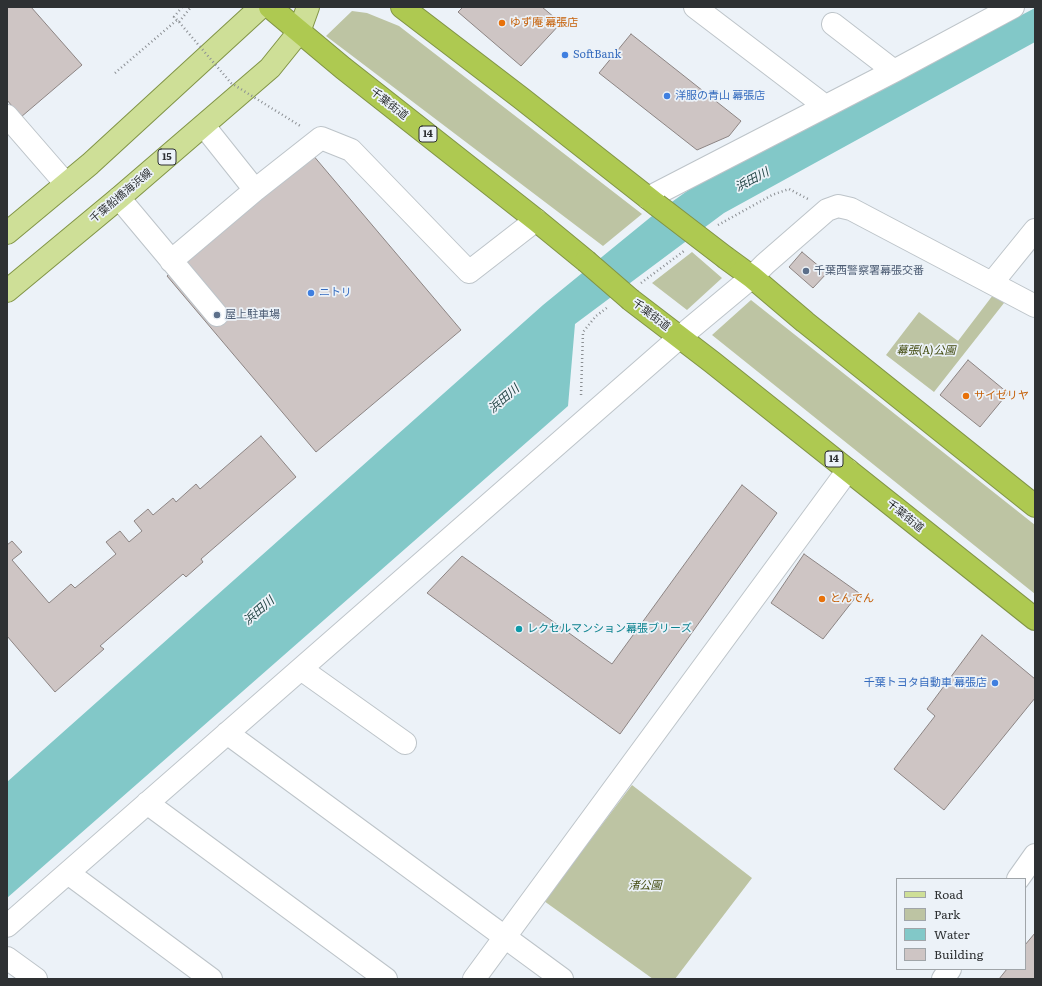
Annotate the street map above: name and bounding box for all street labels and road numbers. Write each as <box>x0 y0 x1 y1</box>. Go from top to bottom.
street label: 千葉街道 <box>368 85 410 123</box>
road number: 14 <box>419 126 437 142</box>
road number: 15 <box>158 149 176 165</box>
street label: 千葉船橋海浜線 <box>87 166 155 226</box>
street label: 千葉街道 <box>629 296 673 334</box>
road number: 14 <box>825 451 843 467</box>
street label: 千葉街道 <box>884 497 926 535</box>

